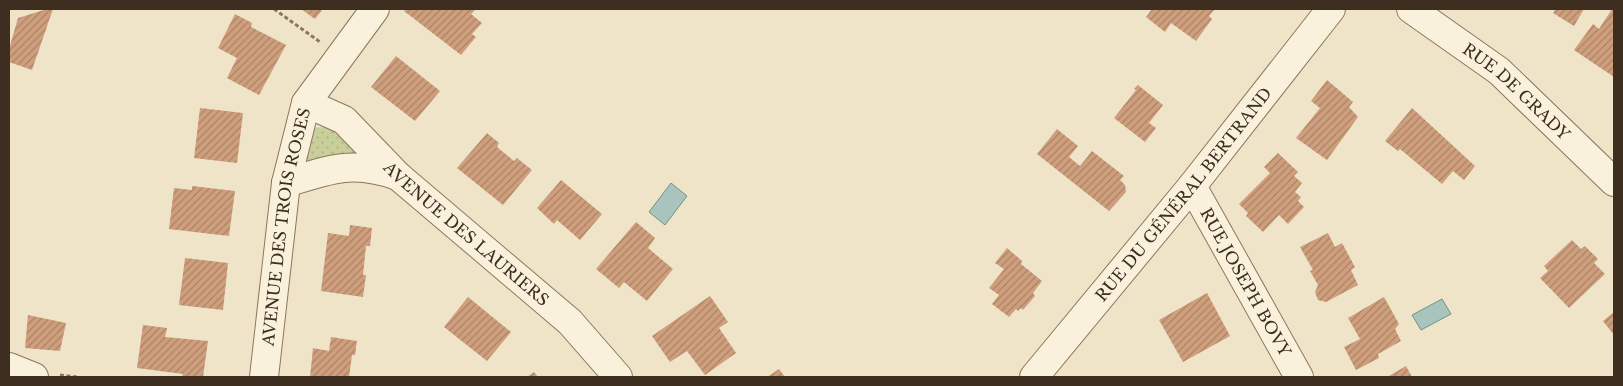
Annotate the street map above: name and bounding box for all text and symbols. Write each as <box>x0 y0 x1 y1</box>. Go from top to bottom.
street label: RUE DE GRADY <box>1459 39 1574 144</box>
street label: RUE DU GÉNÉRAL BERTRAND <box>1091 83 1276 305</box>
street label: AVENUE DES TROIS ROSES <box>257 106 314 348</box>
street label: AVENUE DES LAURIERS <box>379 157 553 310</box>
street label: RUE JOSEPH BOVY <box>1196 204 1295 360</box>

